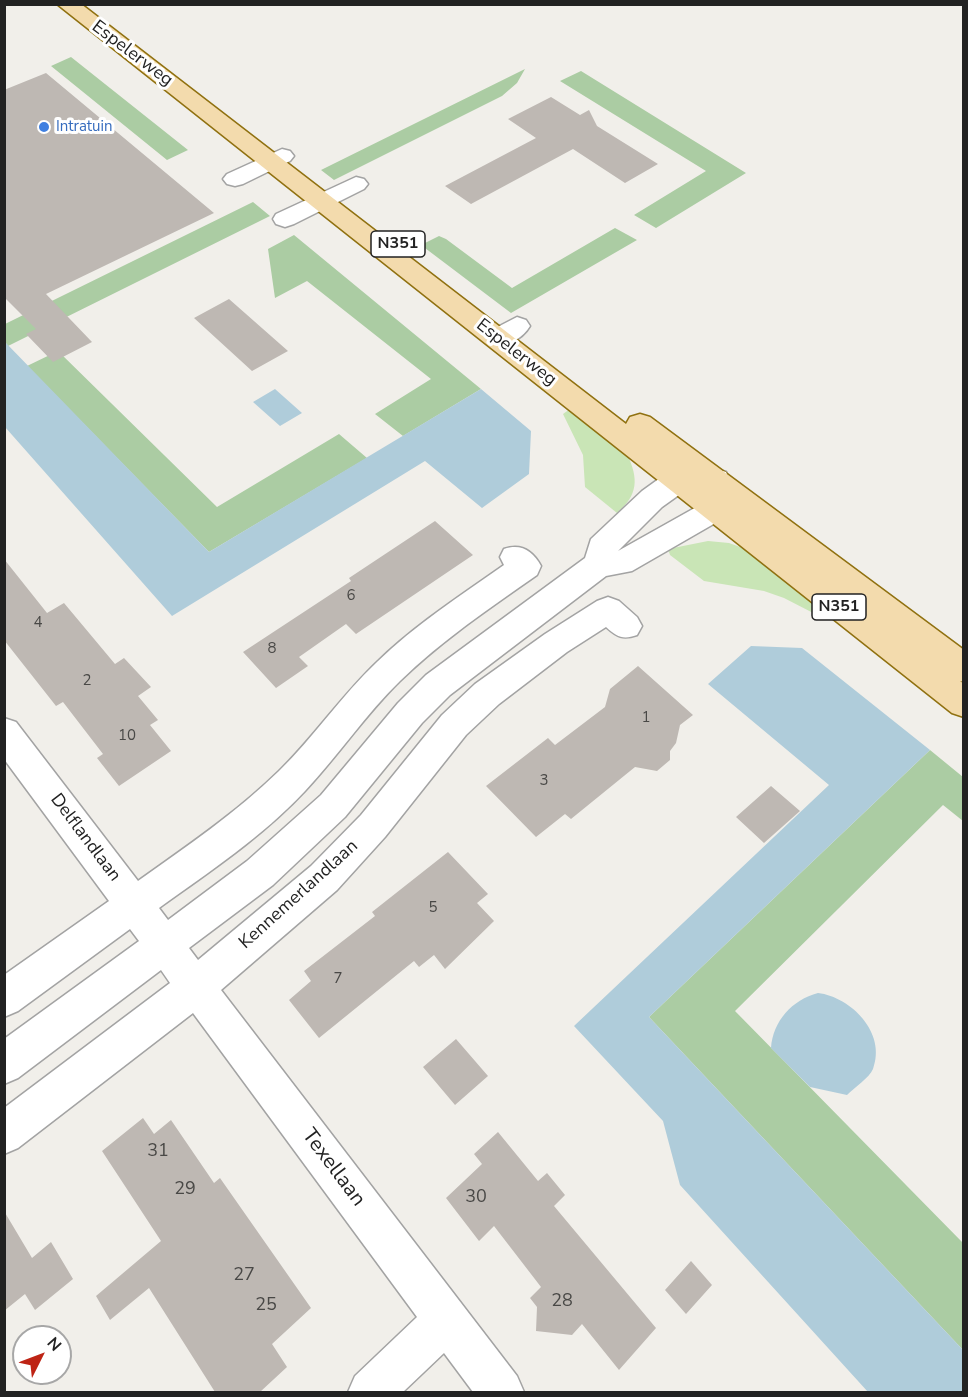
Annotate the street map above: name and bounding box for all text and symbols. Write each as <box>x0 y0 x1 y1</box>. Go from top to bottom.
street label: Espelerweg <box>87 16 177 92</box>
place label: Intratuin <box>56 118 113 136</box>
marker: Intratuin <box>37 120 51 134</box>
road number: N351 <box>371 231 425 257</box>
street label: Espelerweg <box>472 315 560 391</box>
house number: 6 <box>347 587 355 605</box>
road number: N351 <box>812 594 866 620</box>
house number: 4 <box>34 614 42 632</box>
house number: 8 <box>268 640 276 658</box>
house number: 2 <box>83 672 91 690</box>
house number: 1 <box>642 709 650 727</box>
house number: 10 <box>118 727 136 745</box>
house number: 3 <box>540 772 548 790</box>
street label: Delflandlaan <box>45 790 125 886</box>
street label: Kennemerlandlaan <box>235 836 363 954</box>
house number: 5 <box>429 899 437 917</box>
house number: 7 <box>334 970 342 988</box>
street label: Texellaan <box>296 1124 370 1212</box>
house number: 31 <box>147 1141 169 1163</box>
house number: 29 <box>174 1179 196 1201</box>
house number: 30 <box>465 1187 487 1209</box>
house number: 27 <box>233 1265 255 1287</box>
house number: 28 <box>551 1291 573 1313</box>
house number: 25 <box>255 1295 277 1317</box>
north arrow <box>12 1325 72 1385</box>
text: N <box>42 1332 66 1356</box>

